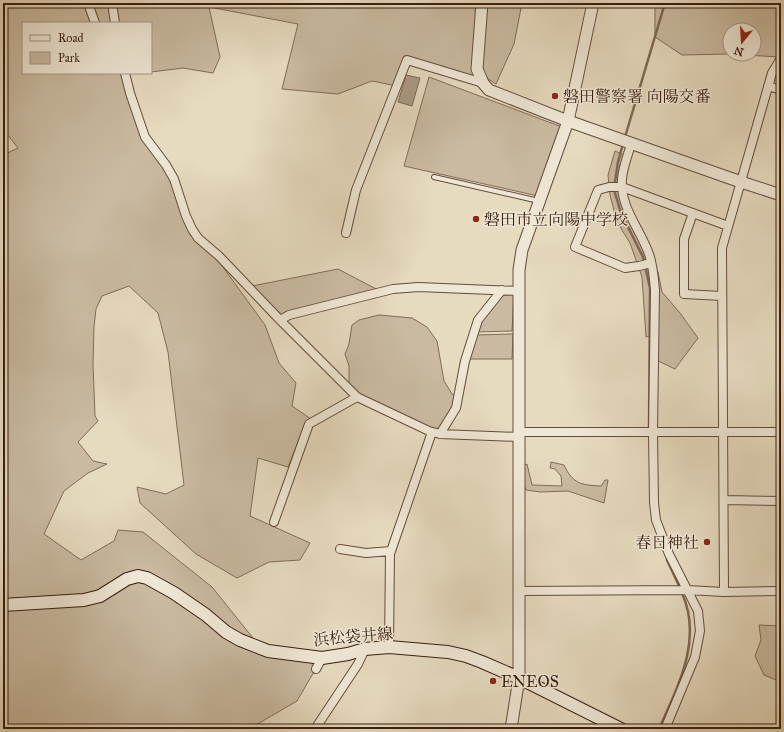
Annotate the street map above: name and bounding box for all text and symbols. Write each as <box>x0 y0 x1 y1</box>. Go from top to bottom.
legend <box>22 22 152 74</box>
north arrow <box>722 22 762 62</box>
text: Road <box>58 31 84 45</box>
text: N <box>732 43 746 59</box>
text: Park <box>58 51 80 65</box>
place label: 磐田警察署 向陽交番 <box>563 87 710 106</box>
marker: 磐田警察署 向陽交番 <box>550 91 560 101</box>
place label: 磐田市立向陽中学校 <box>484 210 628 229</box>
marker: 磐田市立向陽中学校 <box>471 214 481 224</box>
place label: 春日神社 <box>635 533 699 552</box>
marker: 春日神社 <box>702 537 712 547</box>
street label: 浜松袋井線 <box>312 624 394 649</box>
place label: ENEOS <box>501 672 559 691</box>
marker: ENEOS <box>488 676 498 686</box>

